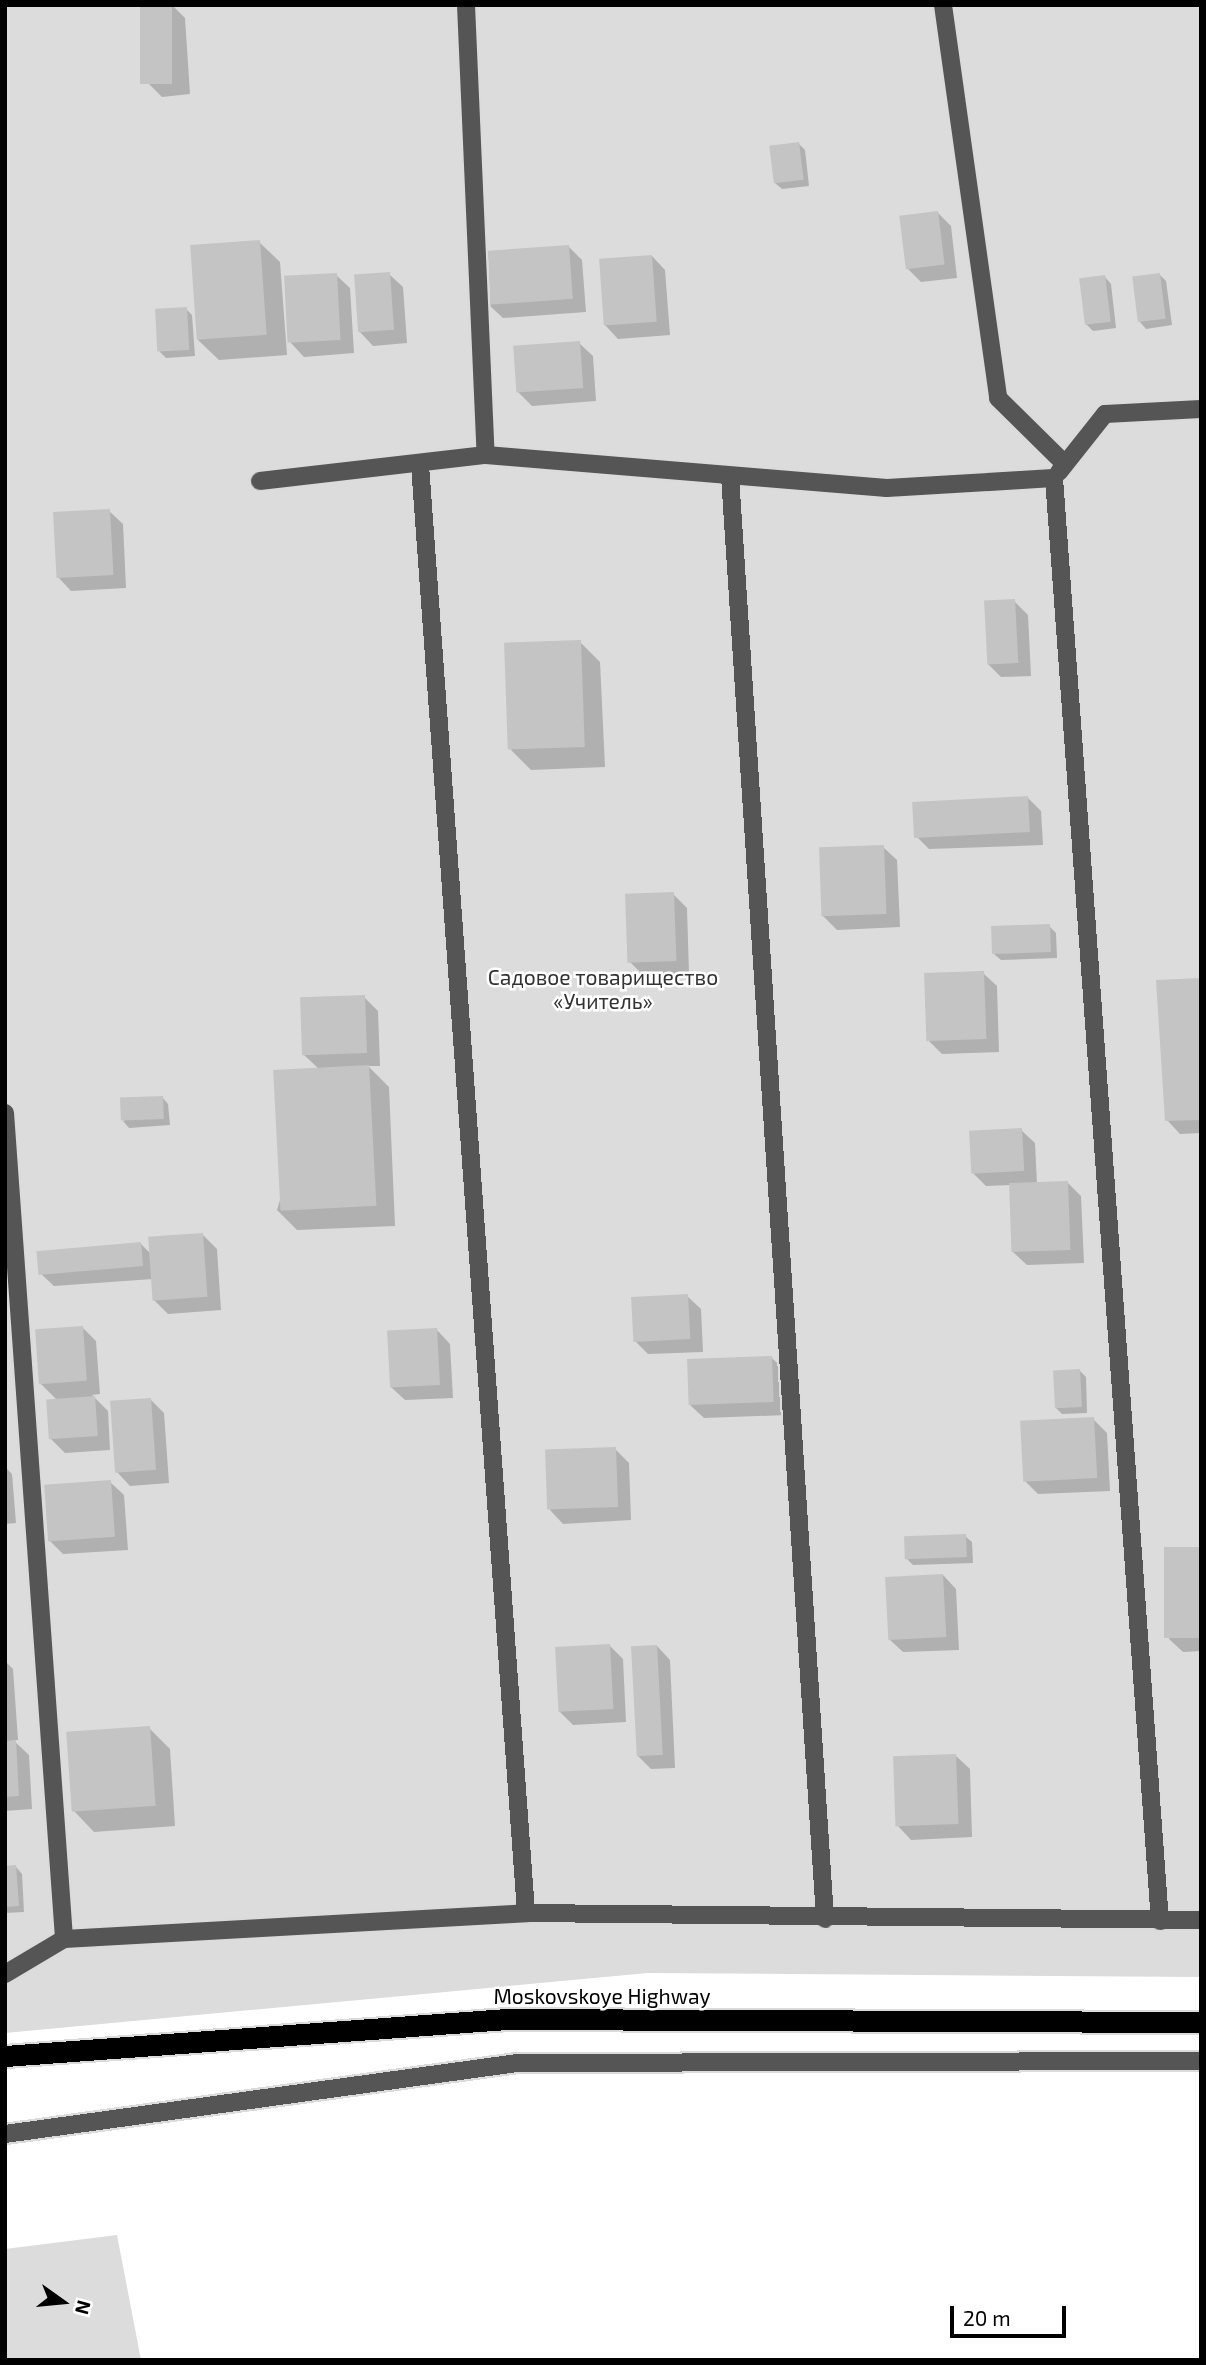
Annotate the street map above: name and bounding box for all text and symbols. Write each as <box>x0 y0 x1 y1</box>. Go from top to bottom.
park label: Садовое товарищество «Учитель» <box>488 964 718 1014</box>
street label: Moskovskoye Highway <box>493 1983 711 2009</box>
north arrow <box>28 2267 98 2337</box>
scale bar <box>954 2292 1070 2336</box>
text: N <box>71 2298 97 2317</box>
text: 20 m <box>963 2305 1011 2330</box>

